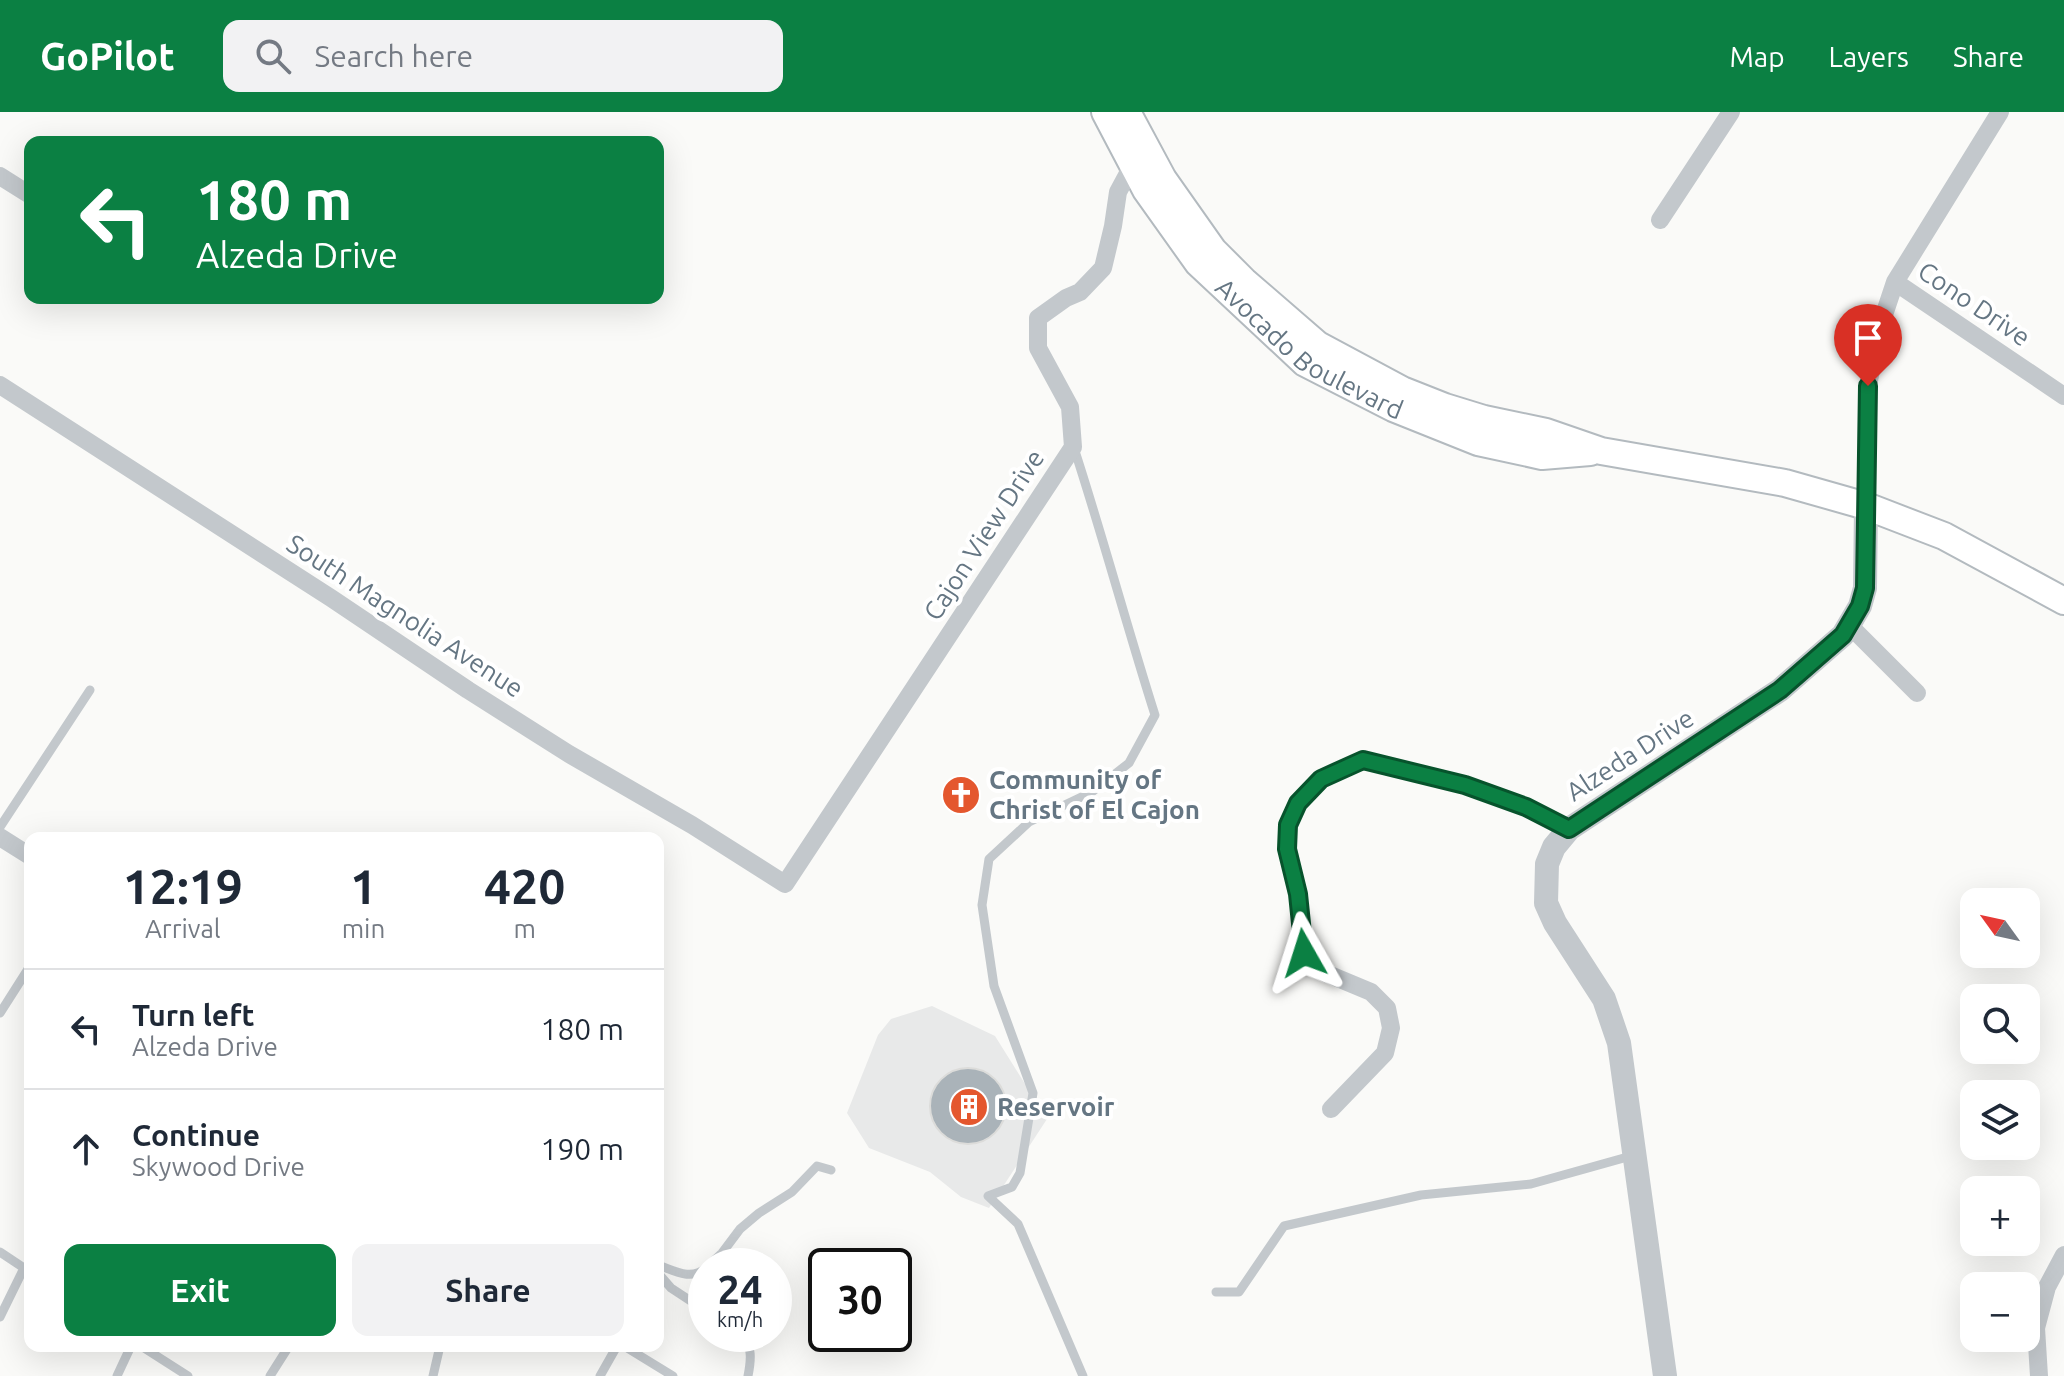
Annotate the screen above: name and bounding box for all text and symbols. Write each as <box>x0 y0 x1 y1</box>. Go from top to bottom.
search box <box>223 20 783 92</box>
icon: search <box>251 34 295 78</box>
text: GoPilot <box>40 35 175 77</box>
text: Search here <box>315 39 473 73</box>
text: Map <box>1729 41 1785 72</box>
text: Layers <box>1829 41 1909 72</box>
text: Share <box>1953 41 2024 72</box>
icon: left <box>64 168 168 272</box>
text: 180 m <box>196 168 352 231</box>
text: Alzeda Drive <box>196 234 398 275</box>
street label: Cono Drive <box>1913 256 2036 352</box>
street label: Avocado Boulevard <box>1210 272 1407 425</box>
pin <box>1834 304 1902 386</box>
icon: arrive <box>1846 316 1890 360</box>
street label: Cajon View Drive <box>918 444 1049 625</box>
street label: South Magnolia Avenue <box>282 528 529 703</box>
street label: Alzeda Drive <box>1561 703 1699 806</box>
place label: Community of Christ of El Cajon <box>989 765 1200 824</box>
church icon: Community of Christ of El Cajon <box>940 774 982 816</box>
text: 12:19 <box>123 859 243 913</box>
text: 1 <box>350 859 377 913</box>
text: 420 <box>484 859 565 913</box>
north arrow <box>1960 888 2040 968</box>
map controls <box>1960 888 2040 1352</box>
position arrow <box>1262 911 1346 995</box>
text: Arrival <box>145 914 221 943</box>
text: min <box>342 914 385 943</box>
text: m <box>513 914 536 943</box>
button: search <box>1960 984 2040 1064</box>
text: Turn left <box>132 998 254 1032</box>
icon: left <box>64 1007 108 1051</box>
text: 180 m <box>540 1012 624 1046</box>
text: Alzeda Drive <box>132 1032 278 1061</box>
button: layers <box>1960 1080 2040 1160</box>
building icon: Reservoir <box>948 1086 990 1128</box>
place label: Reservoir <box>997 1092 1115 1121</box>
text: Continue <box>132 1118 260 1152</box>
icon: ahead <box>64 1127 108 1171</box>
text: 190 m <box>540 1132 624 1166</box>
text: Skywood Drive <box>132 1152 305 1181</box>
button: + <box>1960 1176 2040 1256</box>
button: Exit <box>64 1244 336 1336</box>
button: Share <box>352 1244 624 1336</box>
speed limit sign: 30 <box>808 1248 912 1352</box>
text: 24 <box>717 1267 763 1312</box>
button: − <box>1960 1272 2040 1352</box>
text: km/h <box>717 1308 763 1331</box>

